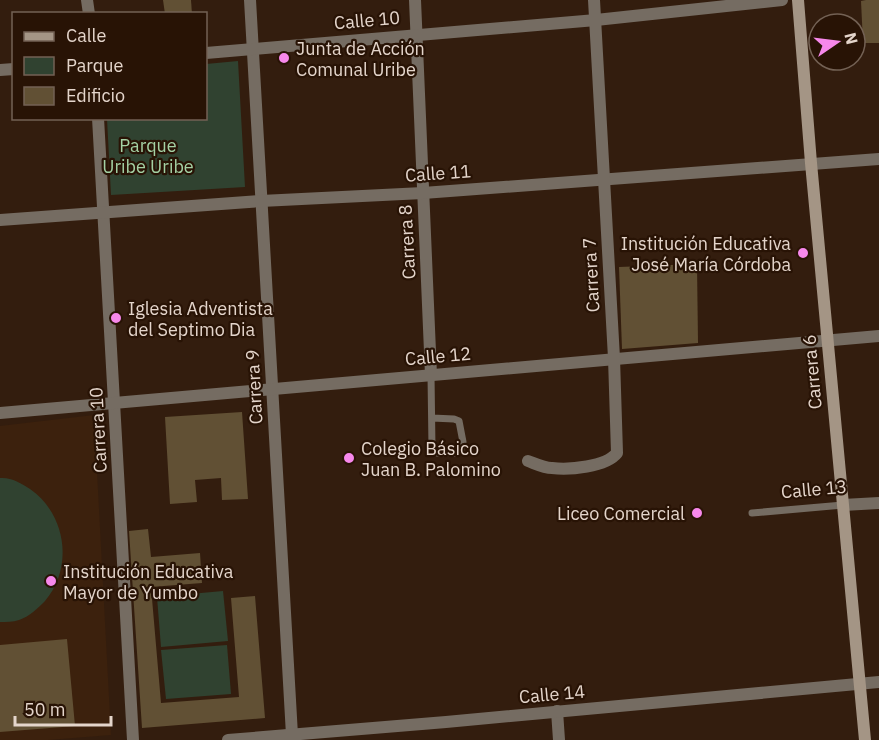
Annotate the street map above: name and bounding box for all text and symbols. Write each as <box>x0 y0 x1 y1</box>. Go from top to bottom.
street label: Calle 10 <box>333 6 401 34</box>
legend <box>12 12 207 120</box>
north arrow <box>807 12 867 72</box>
text: Calle <box>66 24 106 47</box>
text: N <box>840 30 863 46</box>
place label: Junta de Acción Comunal Uribe <box>296 37 425 81</box>
marker: Junta de Acción Comunal Uribe <box>277 51 291 65</box>
text: Parque <box>66 54 124 77</box>
text: Edificio <box>66 84 125 107</box>
park label: Parque Uribe Uribe <box>102 134 194 178</box>
street label: Calle 11 <box>404 159 472 187</box>
street label: Carrera 8 <box>394 204 420 280</box>
place label: Institución Educativa José María Córdoba <box>621 232 791 276</box>
street label: Carrera 7 <box>578 237 604 313</box>
marker: Institución Educativa José María Córdoba <box>796 246 810 260</box>
place label: Iglesia Adventista del Septimo Dia <box>128 297 273 341</box>
marker: Iglesia Adventista del Septimo Dia <box>109 311 123 325</box>
street label: Carrera 6 <box>797 334 827 410</box>
street label: Calle 12 <box>404 342 472 370</box>
street label: Carrera 9 <box>241 349 267 425</box>
street label: Carrera 10 <box>84 387 112 473</box>
place label: Colegio Básico Juan B. Palomino <box>361 437 501 481</box>
marker: Colegio Básico Juan B. Palomino <box>342 451 356 465</box>
street label: Calle 13 <box>780 475 848 503</box>
place label: Liceo Comercial <box>557 502 685 525</box>
marker: Liceo Comercial <box>690 506 704 520</box>
place label: Institución Educativa Mayor de Yumbo <box>63 560 234 604</box>
marker: Institución Educativa Mayor de Yumbo <box>44 574 58 588</box>
street label: Calle 14 <box>518 680 586 708</box>
scale bar <box>15 689 111 727</box>
text: 50 m <box>24 698 66 721</box>

